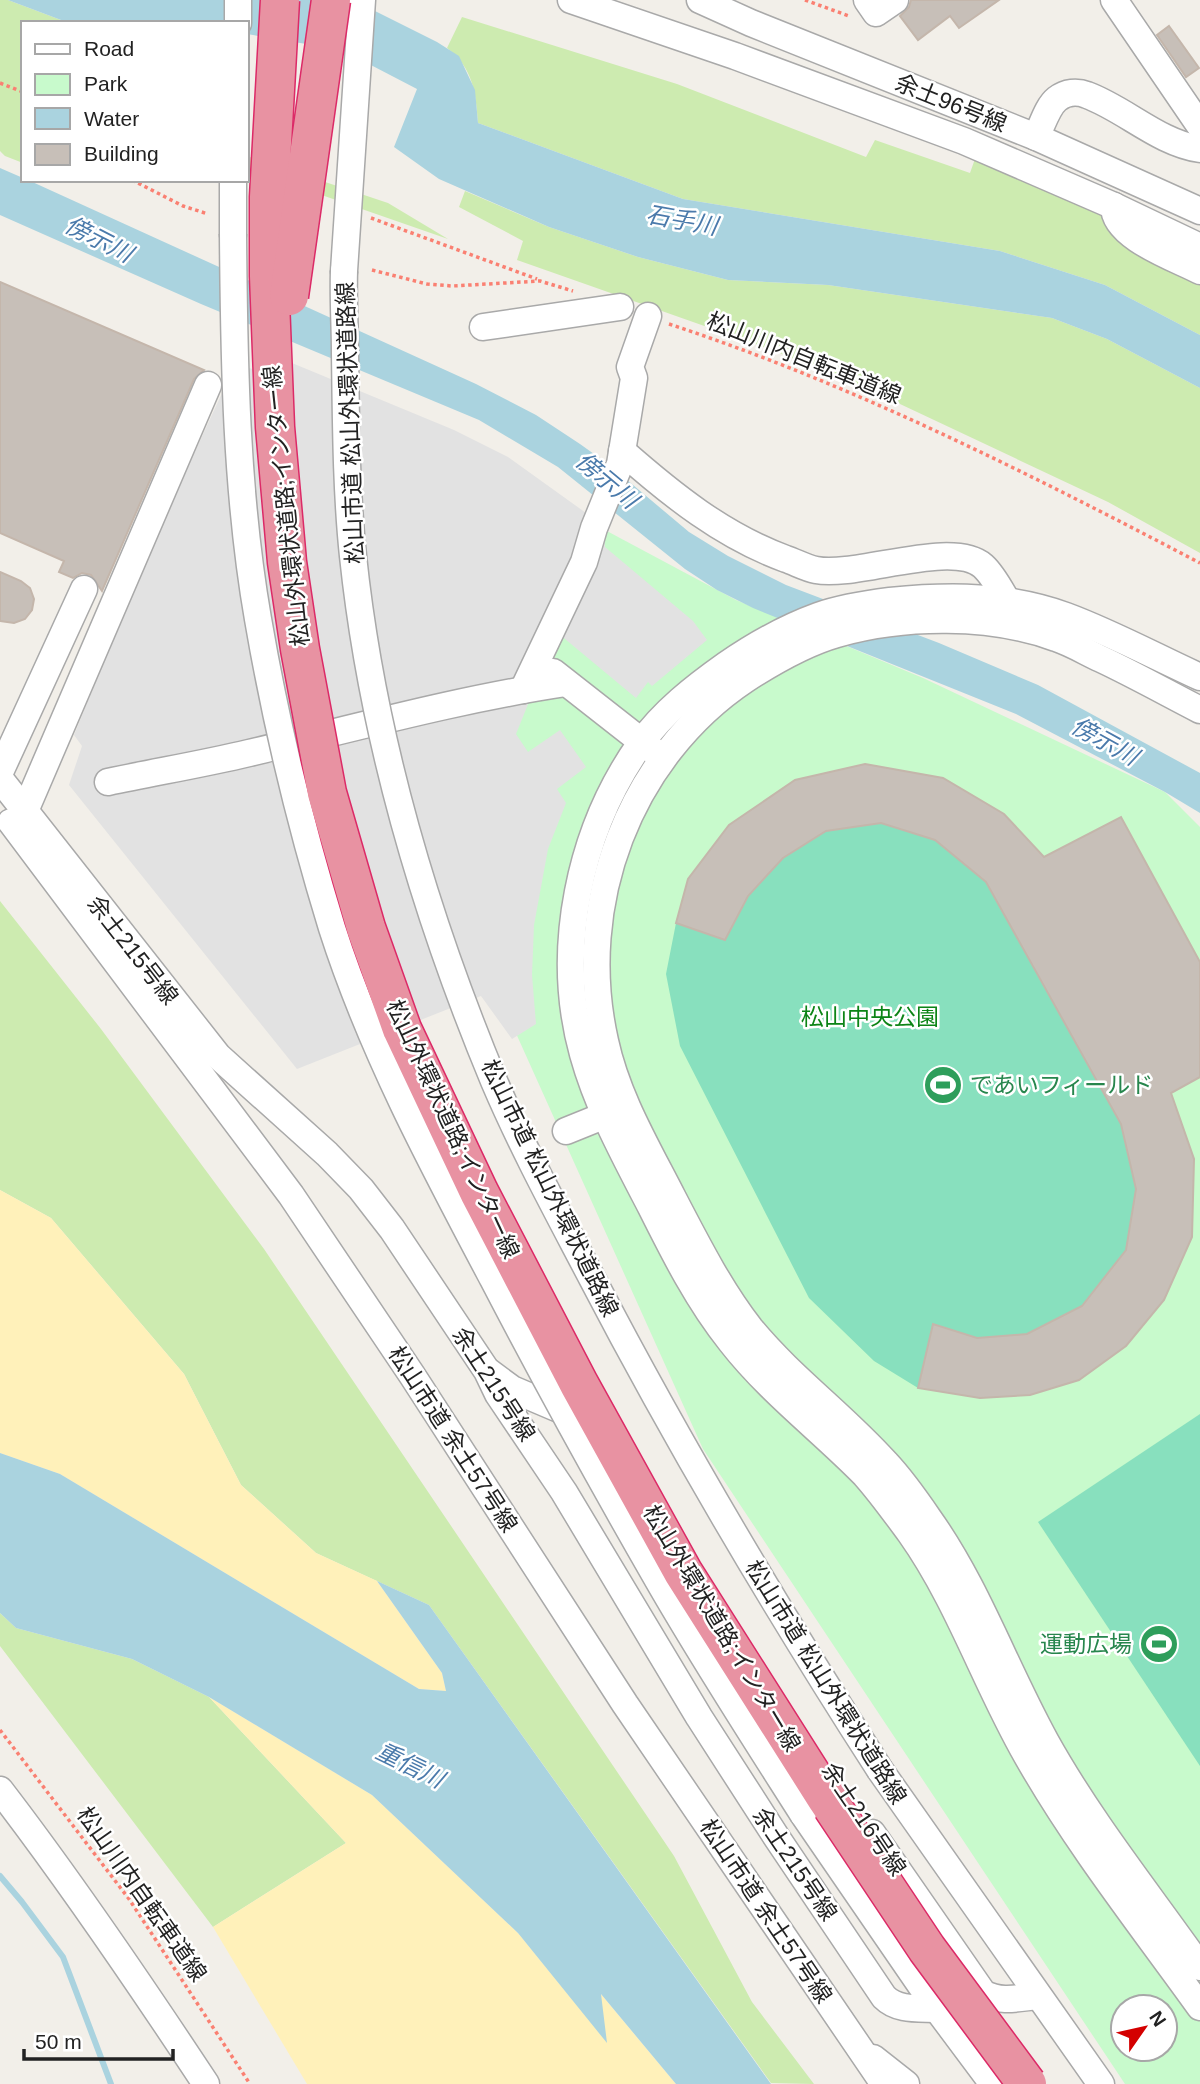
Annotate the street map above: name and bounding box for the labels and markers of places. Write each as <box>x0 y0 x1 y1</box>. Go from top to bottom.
sports icon: であいフィールド <box>922 1064 964 1106</box>
place label: であいフィールド <box>970 1072 1153 1098</box>
sports icon: 運動広場 <box>1138 1623 1180 1665</box>
place label: 運動広場 <box>1040 1631 1132 1657</box>

